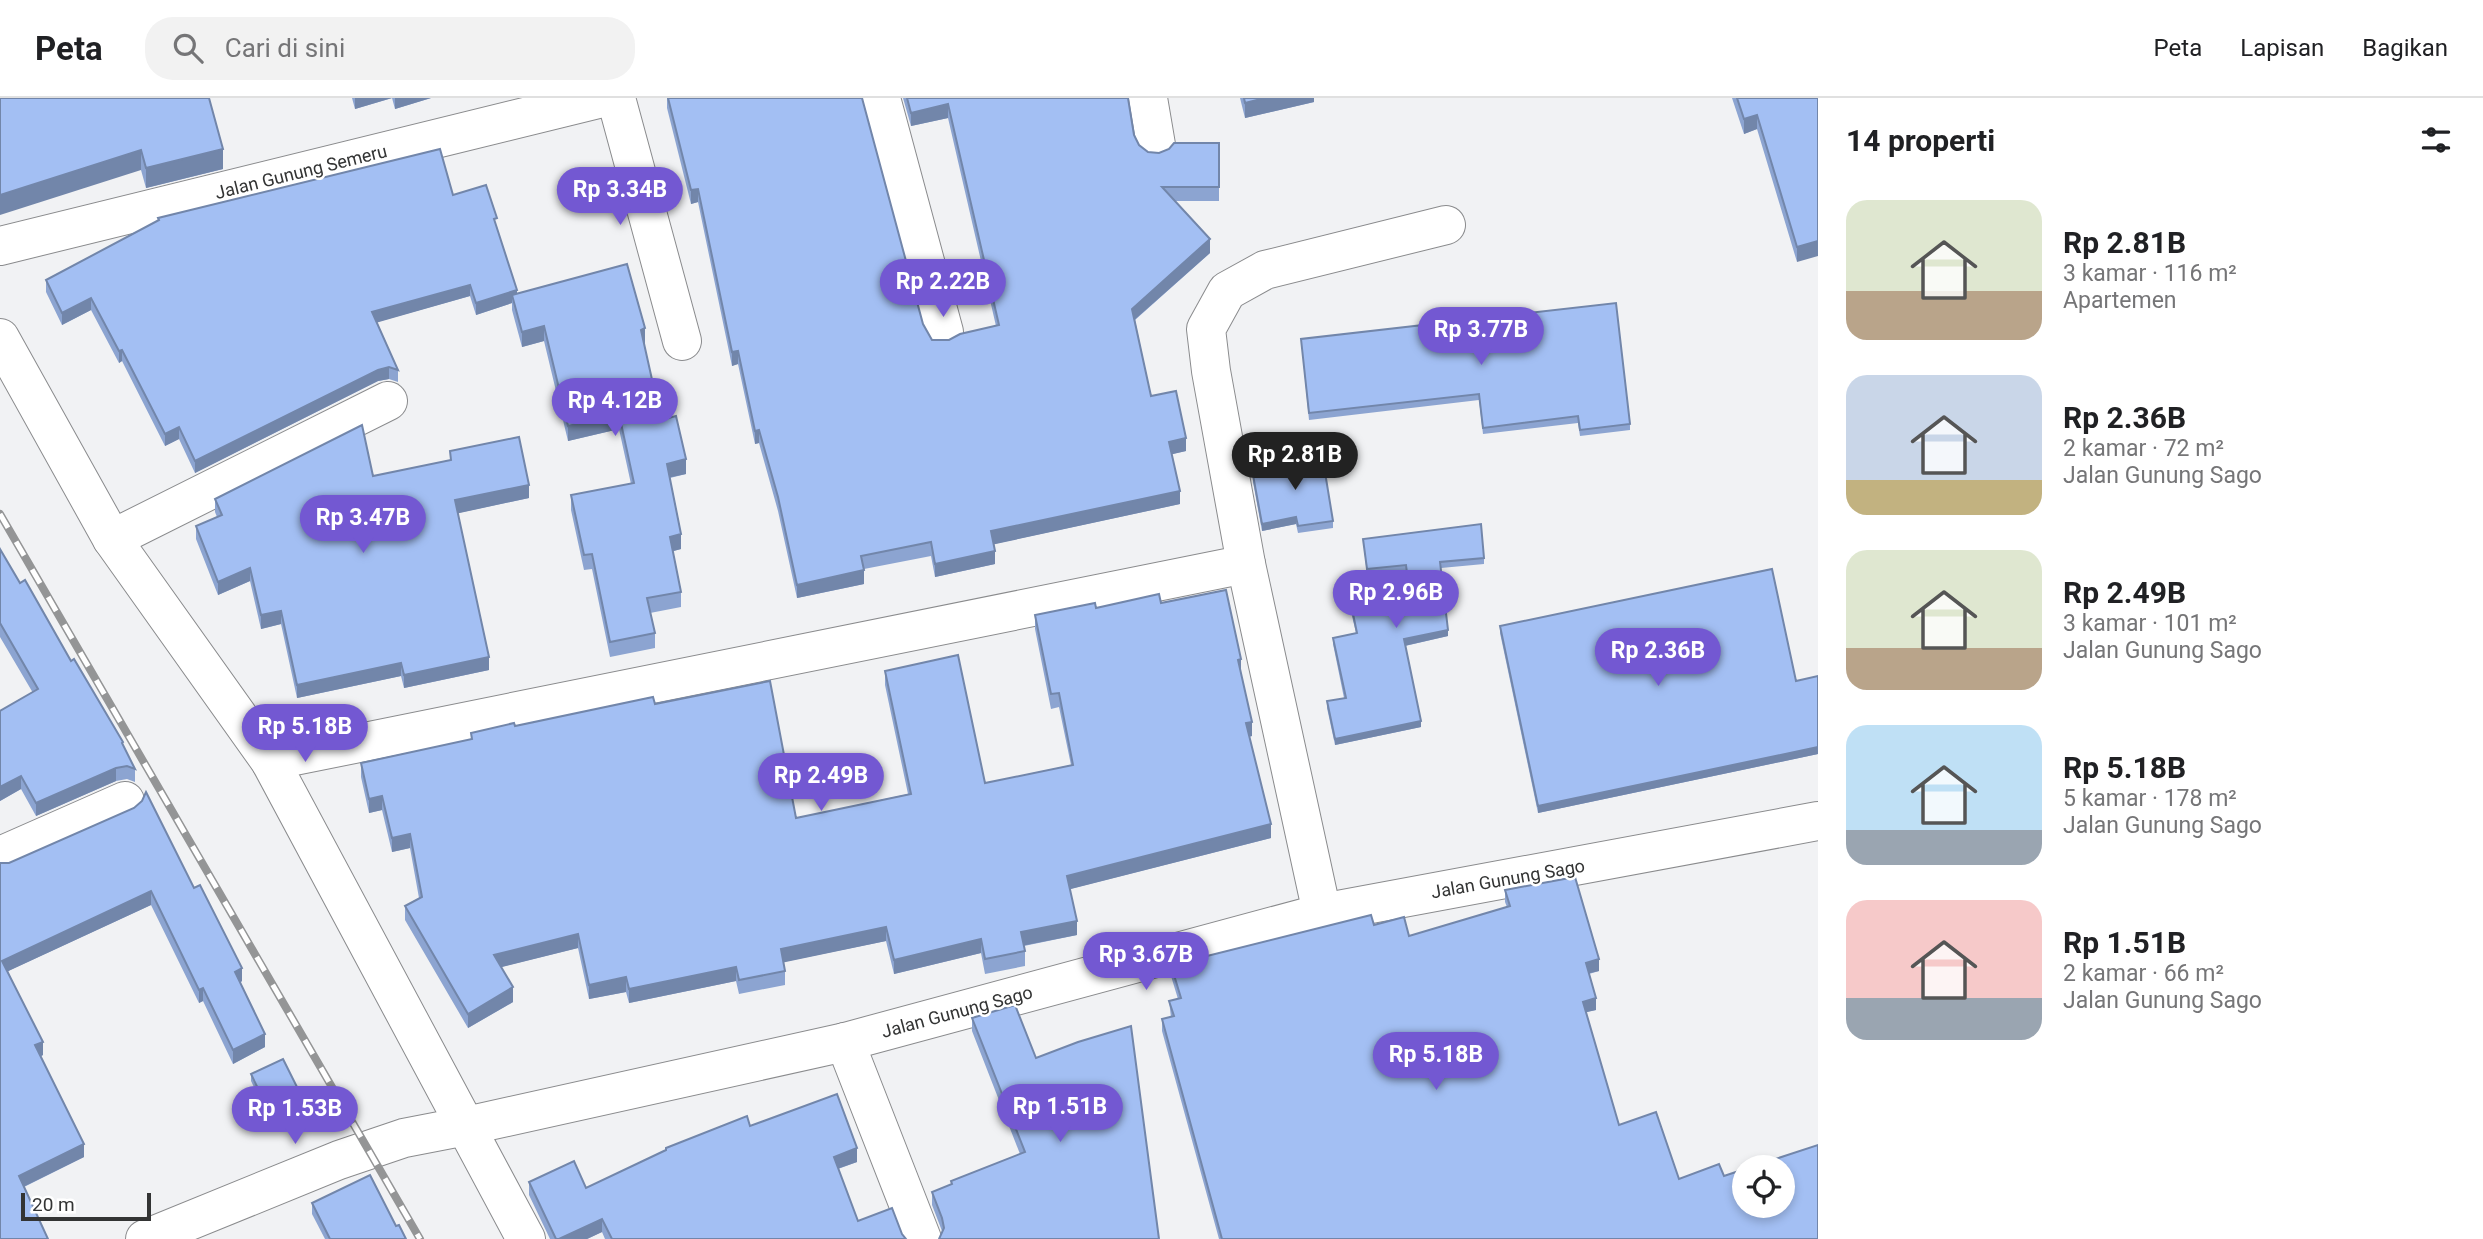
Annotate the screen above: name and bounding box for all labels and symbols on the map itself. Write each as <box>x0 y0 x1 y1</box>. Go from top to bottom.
street label: Jalan Gunung Semeru <box>213 140 389 203</box>
pin: Rp 3.34B <box>548 167 692 227</box>
pin: Rp 2.22B <box>871 260 1015 319</box>
pin: Rp 3.77B <box>1409 308 1553 367</box>
pin: Rp 4.12B <box>543 378 687 438</box>
pin: Rp 2.81B <box>1223 432 1367 492</box>
pin: Rp 3.47B <box>291 496 435 555</box>
pin: Rp 2.96B <box>1324 570 1468 630</box>
pin: Rp 2.36B <box>1586 628 1730 688</box>
pin: Rp 5.18B <box>233 704 377 764</box>
pin: Rp 2.49B <box>749 754 893 813</box>
street label: Jalan Gunung Sago <box>1429 855 1586 902</box>
pin: Rp 3.67B <box>1074 932 1218 992</box>
street label: Jalan Gunung Sago <box>879 981 1035 1042</box>
pin: Rp 5.18B <box>1364 1032 1508 1092</box>
pin: Rp 1.51B <box>988 1084 1132 1144</box>
pin: Rp 1.53B <box>223 1086 367 1146</box>
scale bar <box>21 1190 150 1222</box>

